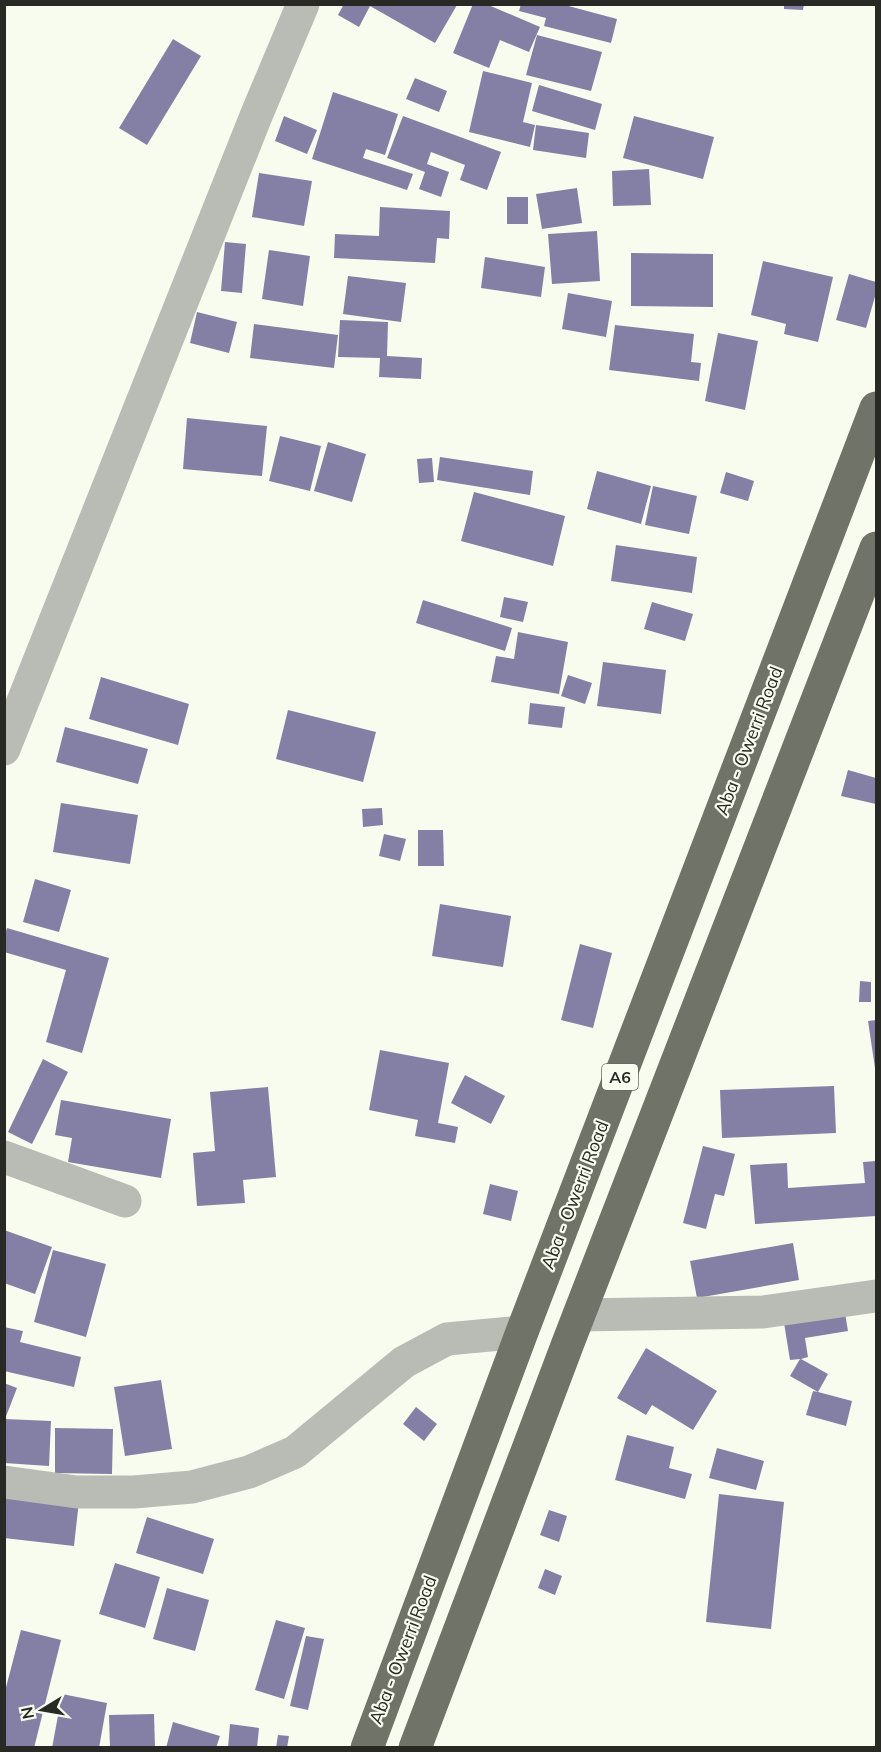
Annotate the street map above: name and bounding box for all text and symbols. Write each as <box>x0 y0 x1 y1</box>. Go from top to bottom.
street label: Aba - Owerri Road <box>710 663 787 818</box>
road number: A6 <box>602 1064 638 1090</box>
street label: Aba - Owerri Road <box>536 1117 613 1272</box>
street label: Aba - Owerri Road <box>364 1572 441 1727</box>
north arrow <box>12 1680 72 1740</box>
text: N <box>16 1705 38 1721</box>

